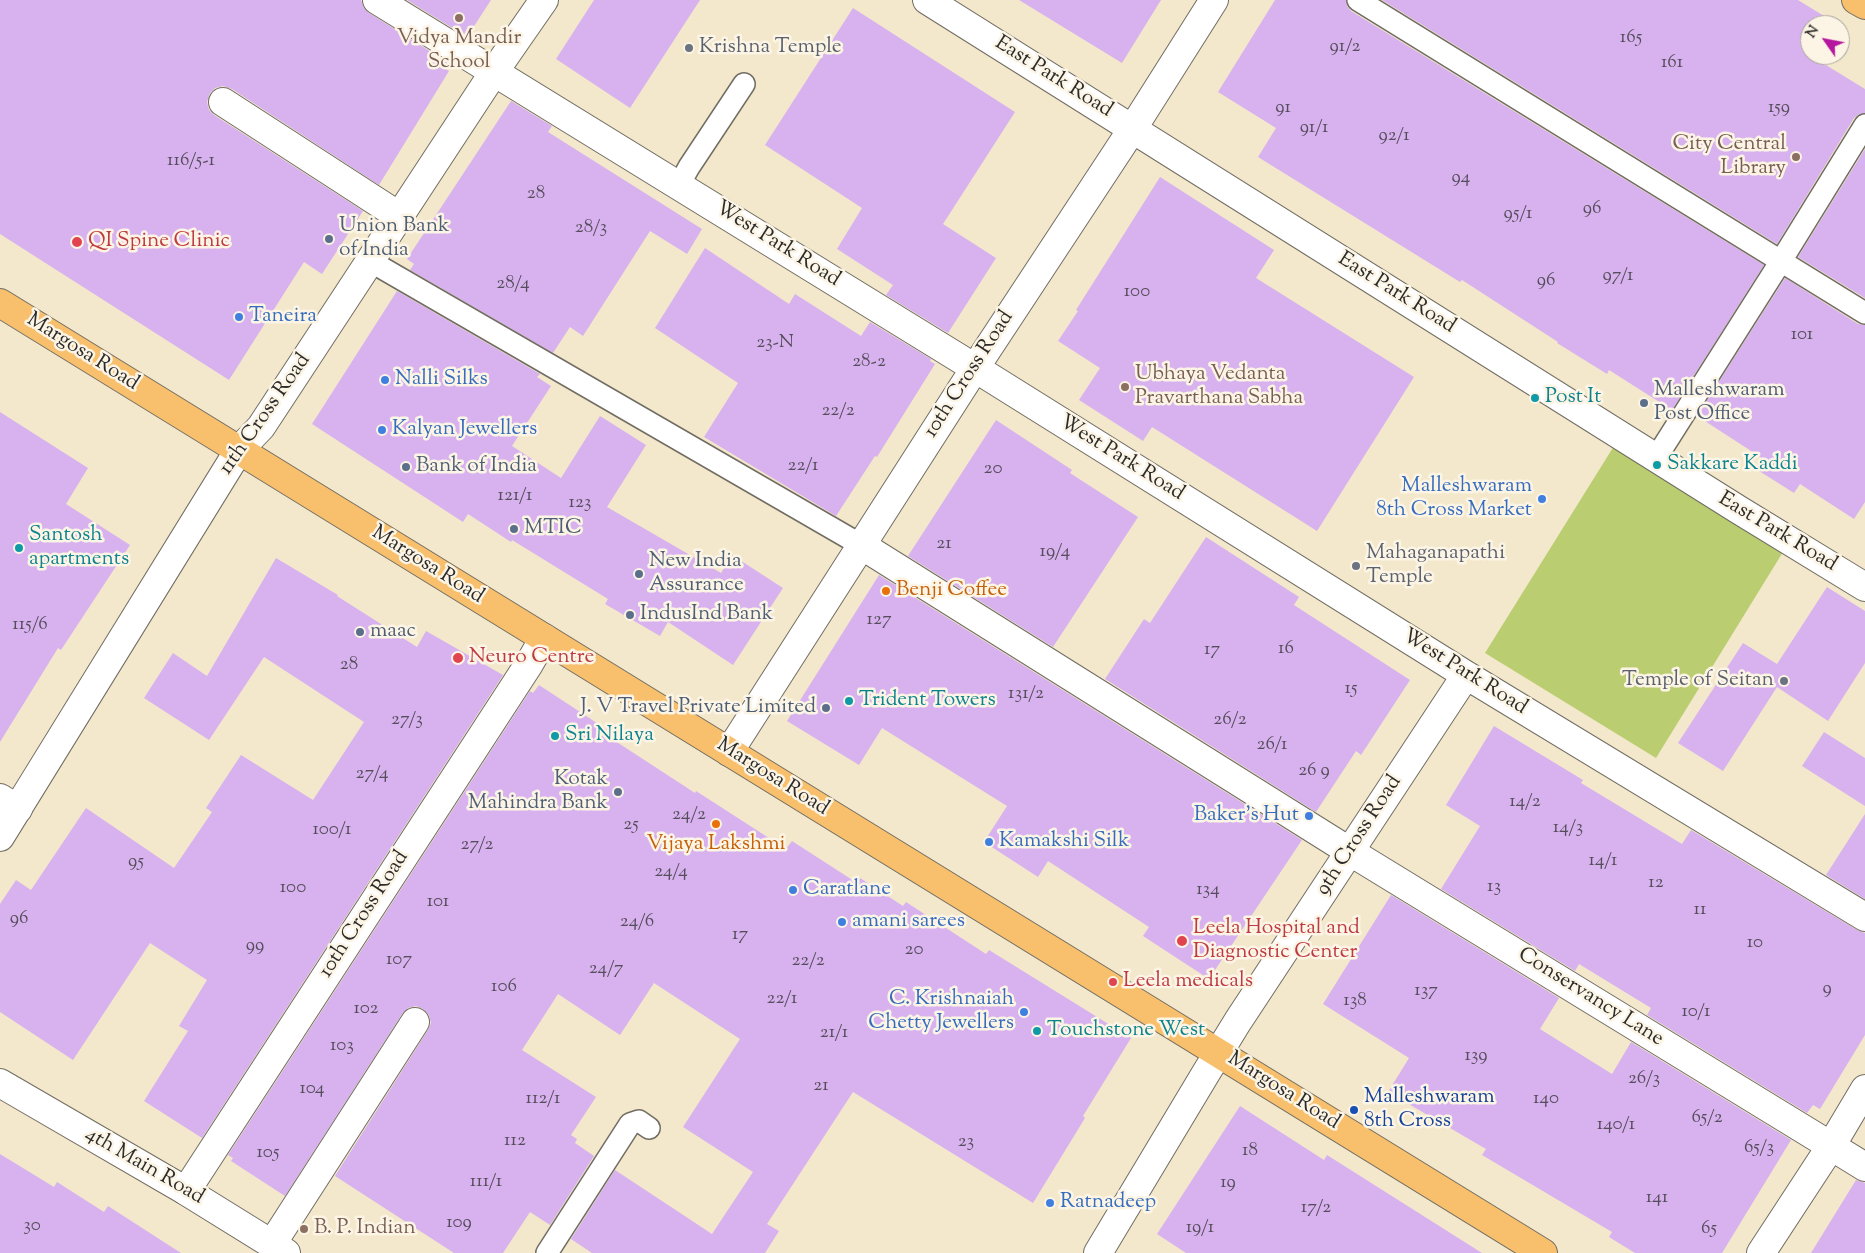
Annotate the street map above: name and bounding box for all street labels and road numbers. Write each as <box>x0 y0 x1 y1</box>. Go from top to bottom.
street label: East Park Road <box>989 32 1117 124</box>
street label: West Park Road <box>710 196 844 294</box>
street label: East Park Road <box>1332 248 1460 340</box>
street label: 10th Cross Road <box>920 307 1020 443</box>
street label: Margosa Road <box>21 308 143 398</box>
street label: 11th Cross Road <box>215 349 317 481</box>
street label: West Park Road <box>1054 410 1188 508</box>
street label: East Park Road <box>1713 488 1841 578</box>
street label: Margosa Road <box>366 521 488 611</box>
street label: West Park Road <box>1397 624 1531 722</box>
street label: Margosa Road <box>711 733 833 823</box>
street label: 9th Cross Road <box>1312 771 1408 901</box>
street label: 10th Cross Road <box>315 847 415 983</box>
street label: Conservancy Lane <box>1512 943 1668 1053</box>
street label: Margosa Road <box>1222 1047 1344 1137</box>
street label: 4th Main Road <box>80 1123 208 1211</box>

